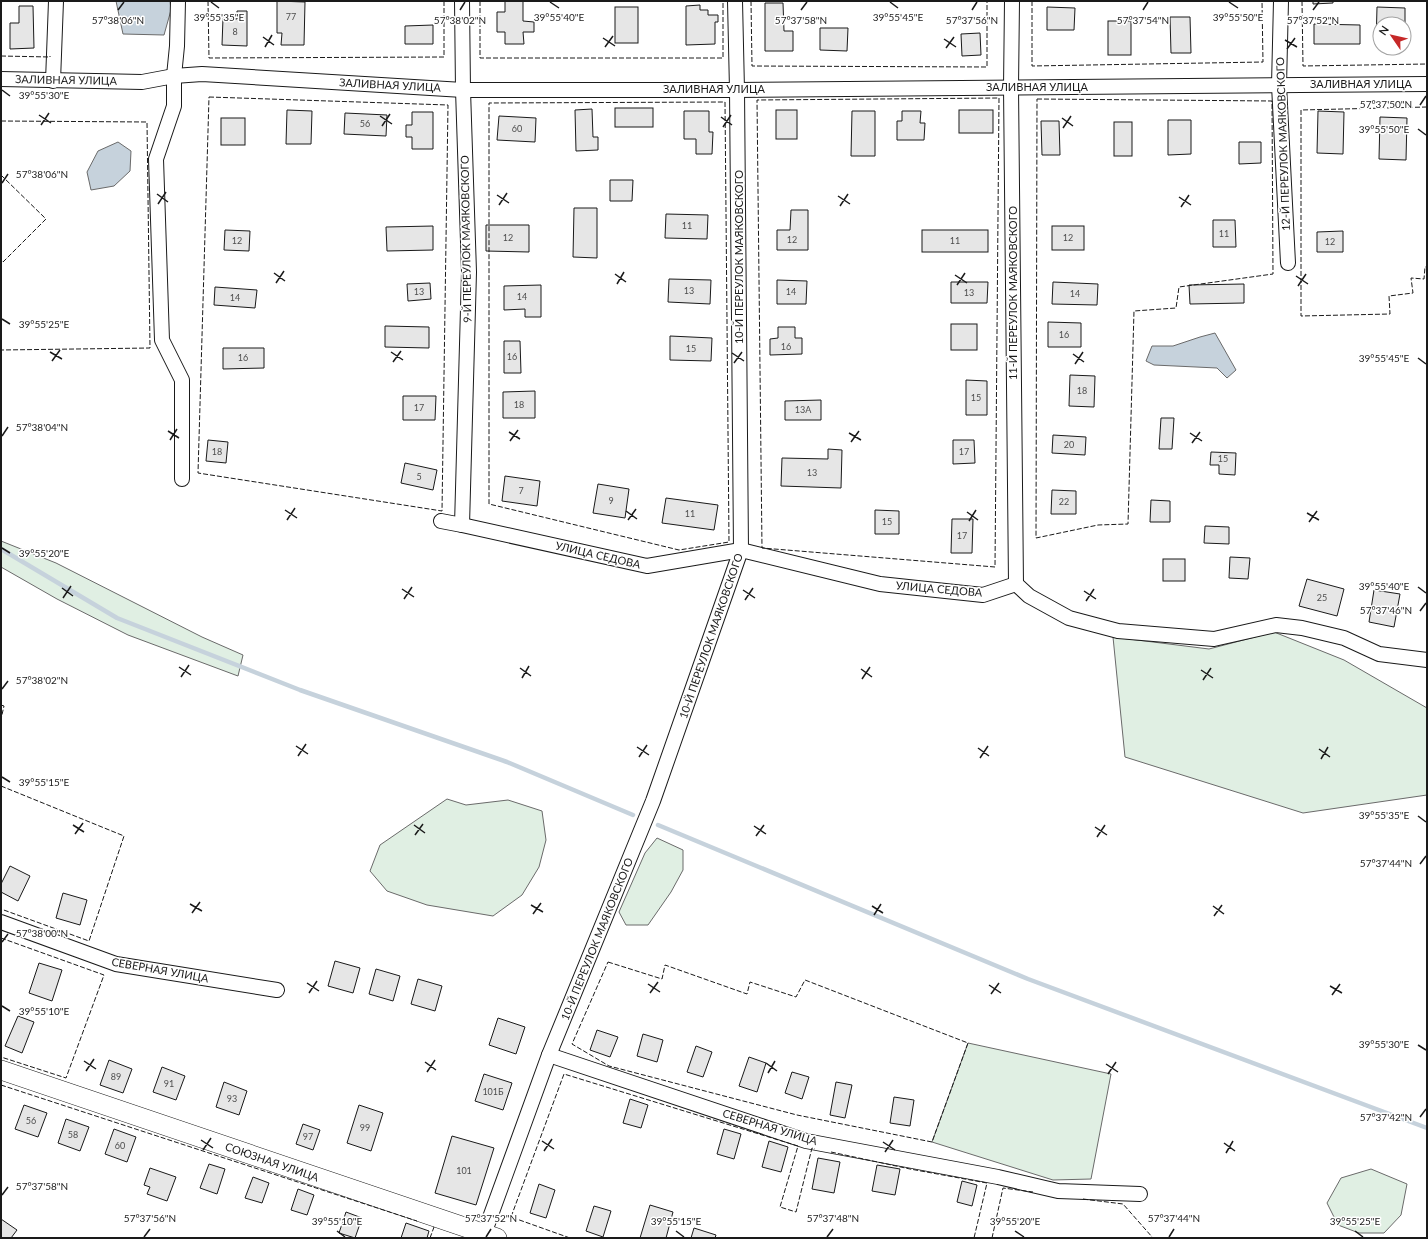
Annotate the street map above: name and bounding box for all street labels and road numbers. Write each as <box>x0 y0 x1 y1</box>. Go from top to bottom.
street label: 12-Й ПЕРЕУЛОК МАЯКОВСКОГО <box>1273 57 1292 231</box>
street label: ЗАЛИВНАЯ УЛИЦА <box>15 72 118 87</box>
street label: ЗАЛИВНАЯ УЛИЦА <box>339 75 442 94</box>
street label: ЗАЛИВНАЯ УЛИЦА <box>1310 77 1413 90</box>
street label: ЗАЛИВНАЯ УЛИЦА <box>986 80 1089 93</box>
street label: ЗАЛИВНАЯ УЛИЦА <box>663 82 766 95</box>
street label: 9-Й ПЕРЕУЛОК МАЯКОВСКОГО <box>458 155 473 323</box>
street label: 10-Й ПЕРЕУЛОК МАЯКОВСКОГО <box>732 170 745 344</box>
street label: 11-Й ПЕРЕУЛОК МАЯКОВСКОГО <box>1006 206 1019 380</box>
street label: УЛИЦА СЕДОВА <box>554 538 642 571</box>
street label: 10-Й ПЕРЕУЛОК МАЯКОВСКОГО <box>676 551 745 720</box>
street label: УЛИЦА СЕДОВА <box>895 578 983 599</box>
street label: 10-Й ПЕРЕУЛОК МАЯКОВСКОГО <box>558 856 635 1022</box>
street label: СЕВЕРНАЯ УЛИЦА <box>111 955 210 985</box>
street label: СЕВЕРНАЯ УЛИЦА <box>721 1106 820 1147</box>
street label: СОЮЗНАЯ УЛИЦА <box>224 1139 321 1184</box>

